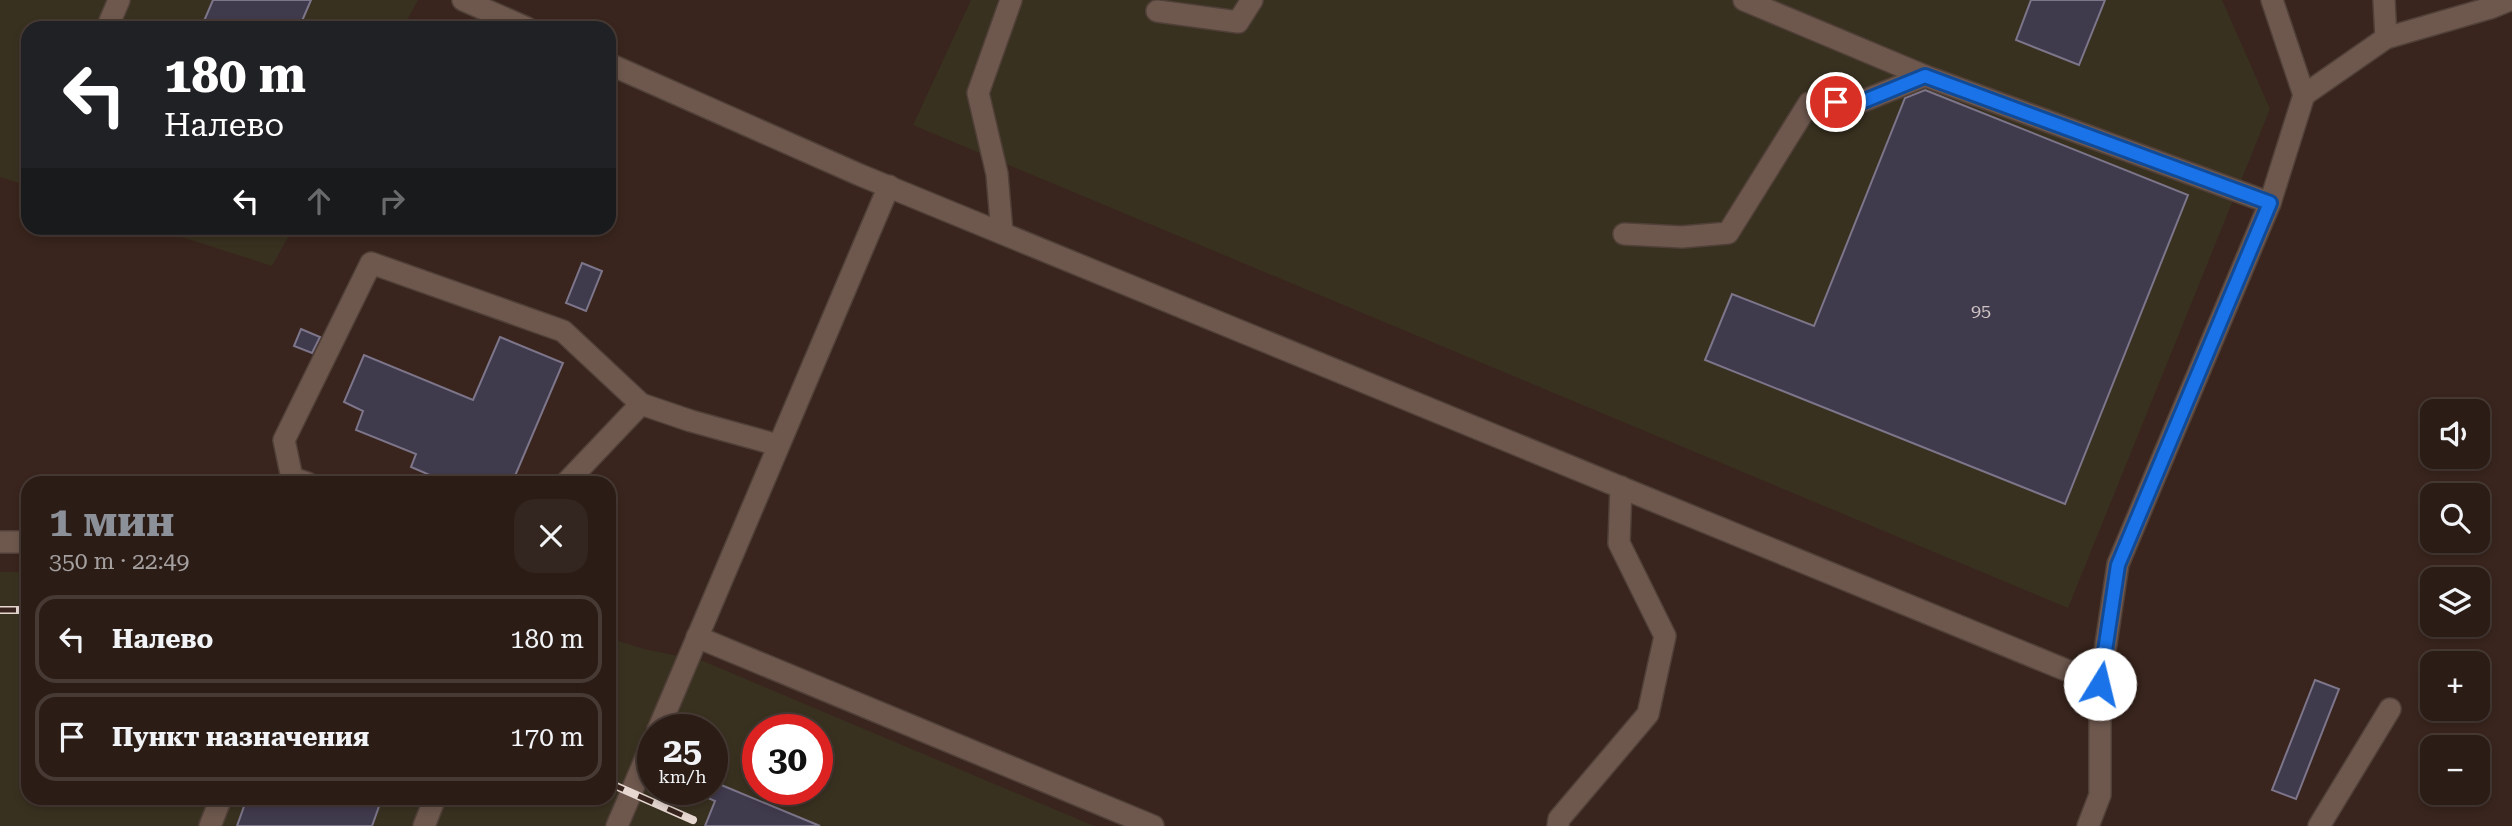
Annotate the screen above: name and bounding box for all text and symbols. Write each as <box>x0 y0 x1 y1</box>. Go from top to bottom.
text: 180 m <box>164 47 306 104</box>
icon: left <box>49 49 140 140</box>
pin <box>1806 72 1866 132</box>
icon: arrive <box>1817 83 1855 121</box>
text: Налево <box>164 106 284 144</box>
icon: left <box>227 182 265 220</box>
icon: ahead <box>300 182 338 220</box>
icon: right <box>373 182 411 220</box>
house number: 95 <box>1971 300 1991 321</box>
map controls <box>2420 399 2490 805</box>
button: sound <box>2420 399 2490 469</box>
button: search <box>2420 483 2490 553</box>
text: 1 мин <box>49 497 174 546</box>
button: close <box>514 499 588 573</box>
text: 350 m · 22:49 <box>49 548 189 575</box>
button: layers <box>2420 567 2490 637</box>
icon: left <box>53 620 91 658</box>
text: Налево <box>112 624 213 654</box>
text: 180 m <box>510 624 584 654</box>
position arrow <box>2063 647 2137 721</box>
button: + <box>2420 651 2490 721</box>
speed limit sign: 30 <box>742 714 833 805</box>
icon: arrive <box>53 718 91 756</box>
text: Пункт назначения <box>112 722 369 752</box>
text: 170 m <box>510 722 584 752</box>
text: 25 <box>663 730 702 771</box>
button: − <box>2420 735 2490 805</box>
text: km/h <box>658 766 707 787</box>

